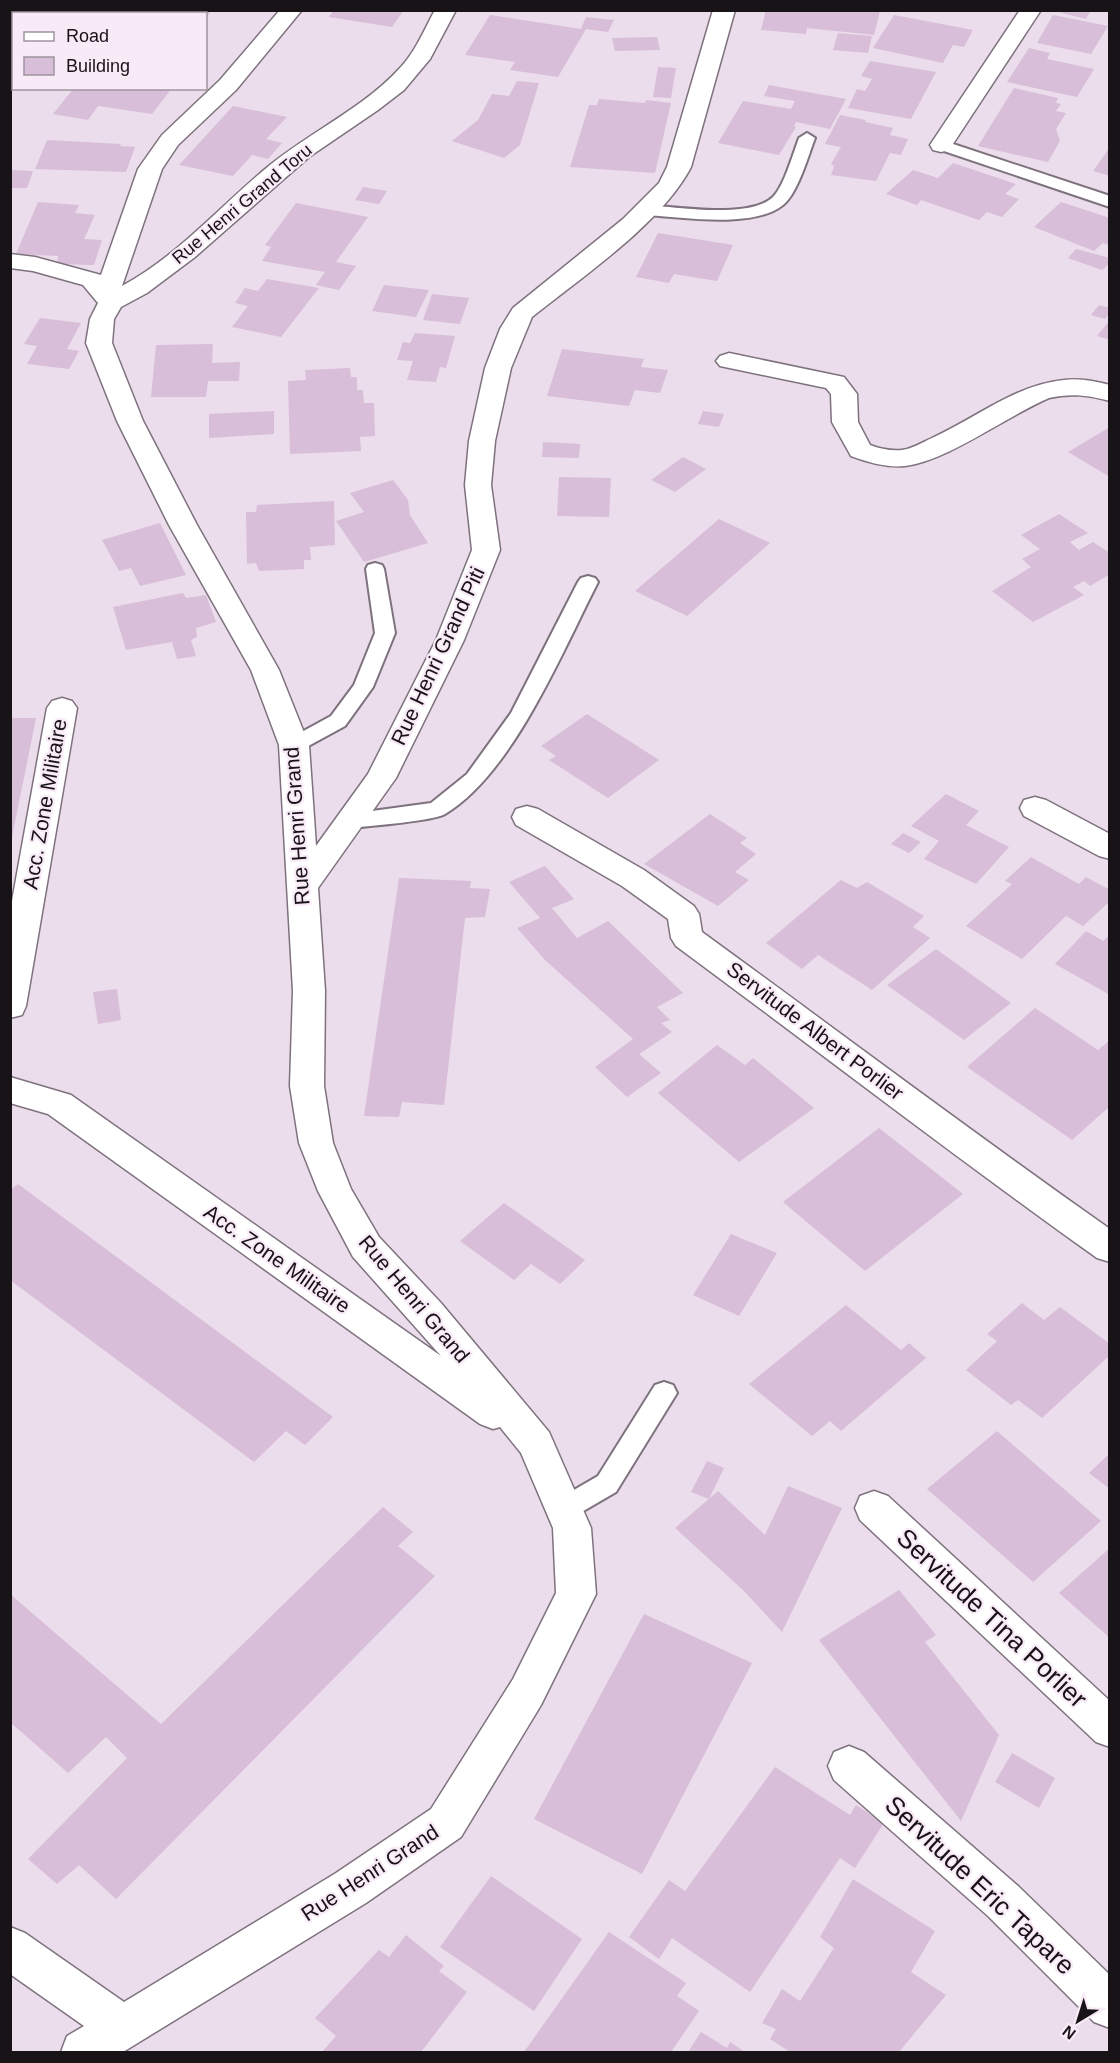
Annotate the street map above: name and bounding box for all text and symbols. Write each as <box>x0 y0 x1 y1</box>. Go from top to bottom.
legend <box>12 12 207 90</box>
text: Road <box>66 26 109 46</box>
text: Building <box>66 56 130 76</box>
street label: Rue Henri Grand Toru <box>168 140 316 268</box>
street label: Rue Henri Grand Piti <box>386 563 489 748</box>
street label: Acc. Zone Militaire <box>18 717 71 891</box>
street label: Rue Henri Grand <box>279 746 314 906</box>
street label: Servitude Albert Porlier <box>723 957 908 1104</box>
street label: Acc. Zone Militaire <box>200 1200 355 1318</box>
street label: Rue Henri Grand <box>355 1230 474 1367</box>
street label: Servitude Tina Porlier <box>891 1522 1093 1714</box>
street label: Servitude Eric Tapare <box>879 1789 1081 1981</box>
street label: Rue Henri Grand <box>297 1820 443 1925</box>
north arrow <box>1048 1991 1108 2051</box>
text: N <box>1059 2022 1079 2043</box>

